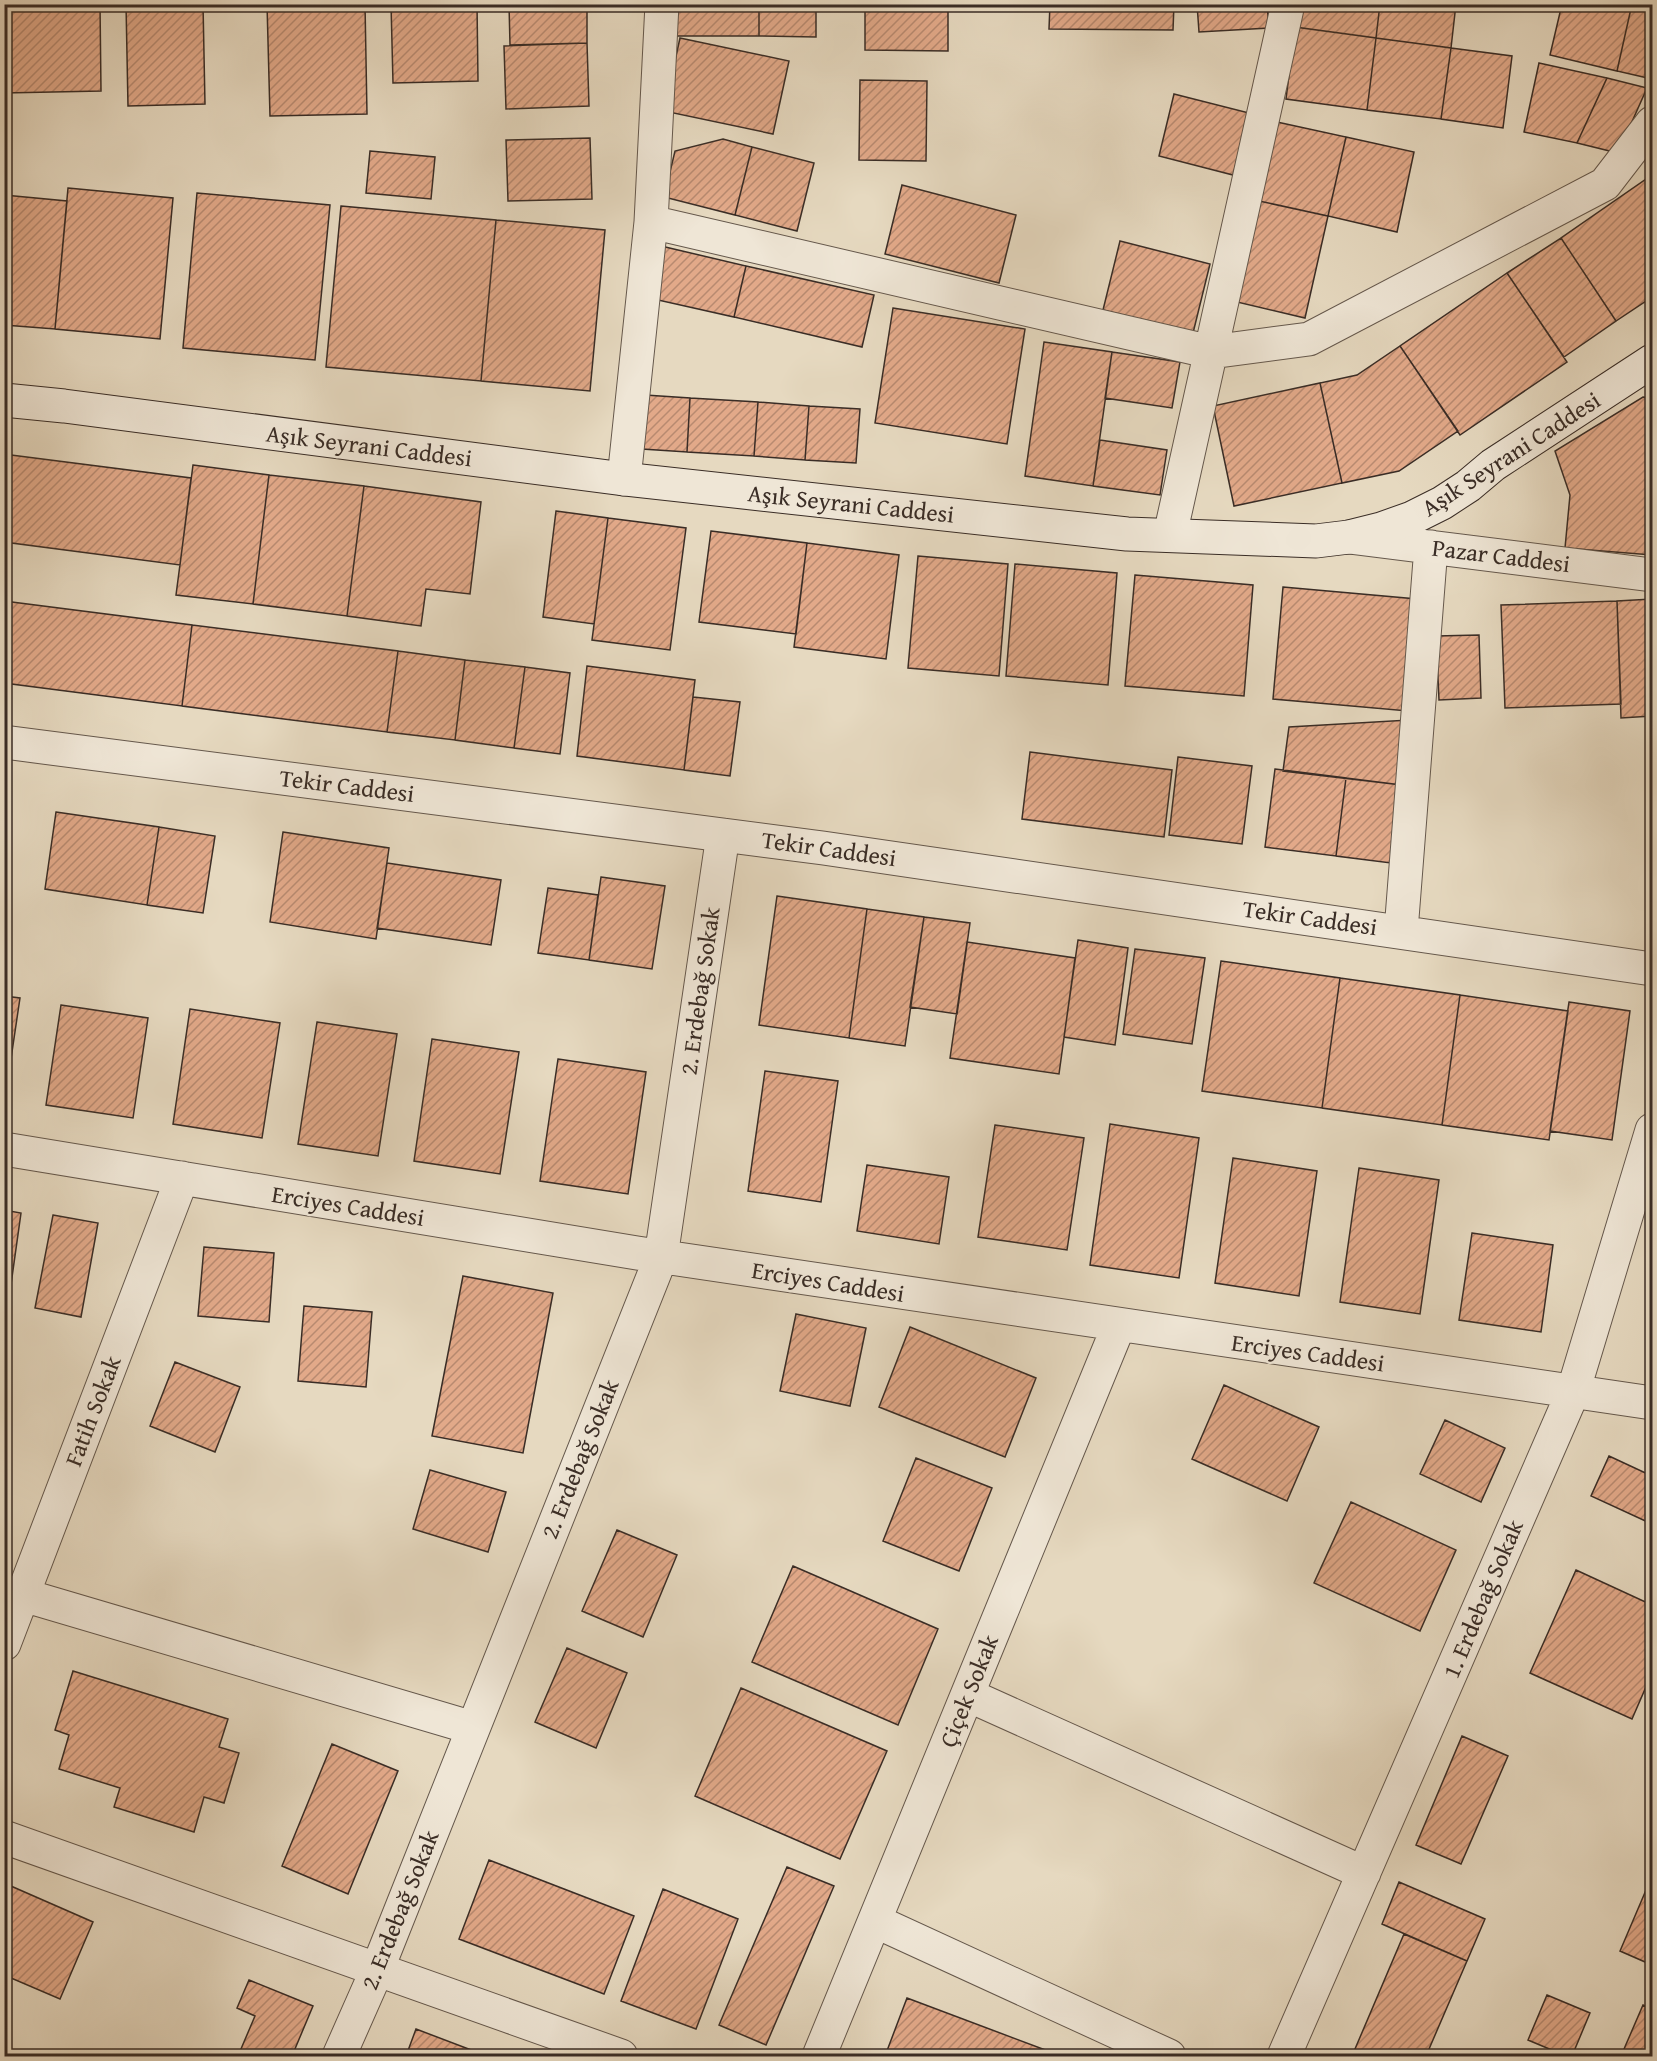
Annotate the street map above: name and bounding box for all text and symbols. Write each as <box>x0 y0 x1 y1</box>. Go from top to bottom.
street label: Aşık Seyrani Caddesi <box>1414 382 1607 525</box>
street label: Aşık Seyrani Caddesi <box>264 416 474 476</box>
street label: Aşık Seyrani Caddesi <box>746 475 956 532</box>
street label: Pazar Caddesi <box>1430 530 1572 581</box>
street label: Tekir Caddesi <box>278 760 417 811</box>
street label: Tekir Caddesi <box>760 822 899 875</box>
street label: Tekir Caddesi <box>1241 891 1380 944</box>
street label: 2. Erdebağ Sokak <box>670 904 729 1077</box>
street label: Erciyes Caddesi <box>269 1176 427 1235</box>
street label: Erciyes Caddesi <box>749 1252 907 1311</box>
street label: Erciyes Caddesi <box>1229 1324 1387 1381</box>
street label: Fatih Sokak <box>55 1350 130 1471</box>
street label: 2. Erdebağ Sokak <box>532 1373 628 1544</box>
street label: 1. Erdebağ Sokak <box>1433 1513 1532 1684</box>
street label: Çiçek Sokak <box>930 1628 1007 1752</box>
street label: 2. Erdebağ Sokak <box>352 1824 448 1995</box>

